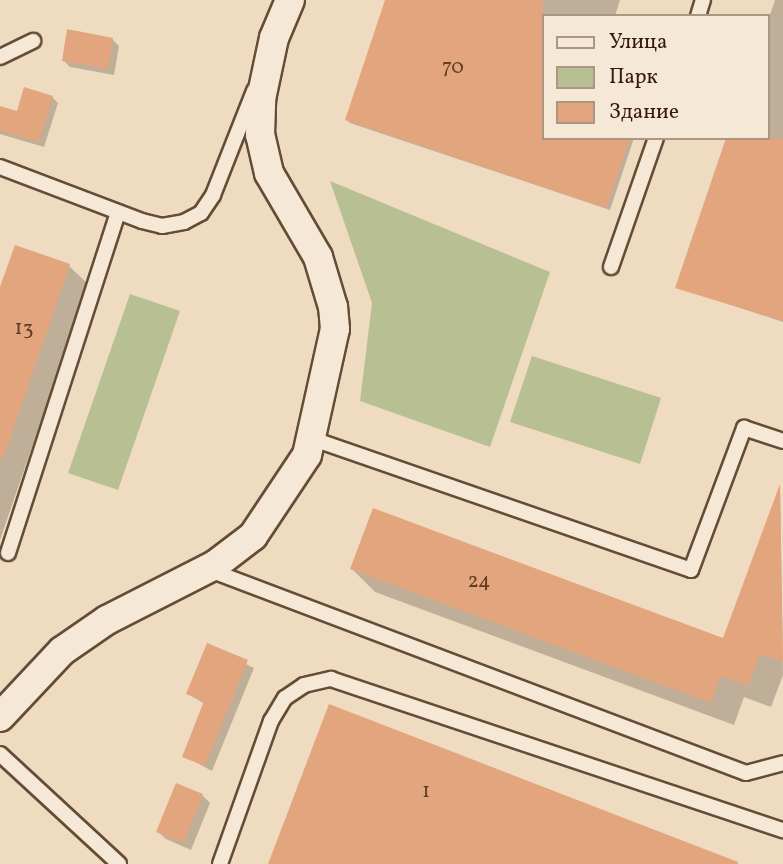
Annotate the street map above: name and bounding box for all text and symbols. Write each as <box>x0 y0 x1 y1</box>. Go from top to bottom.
legend <box>542 14 769 140</box>
text: Улица <box>609 28 667 57</box>
house number: 70 <box>442 55 464 81</box>
text: Парк <box>609 63 658 92</box>
text: Здание <box>609 98 679 127</box>
house number: 13 <box>15 316 33 342</box>
house number: 24 <box>467 569 491 595</box>
house number: 1 <box>422 779 430 805</box>

